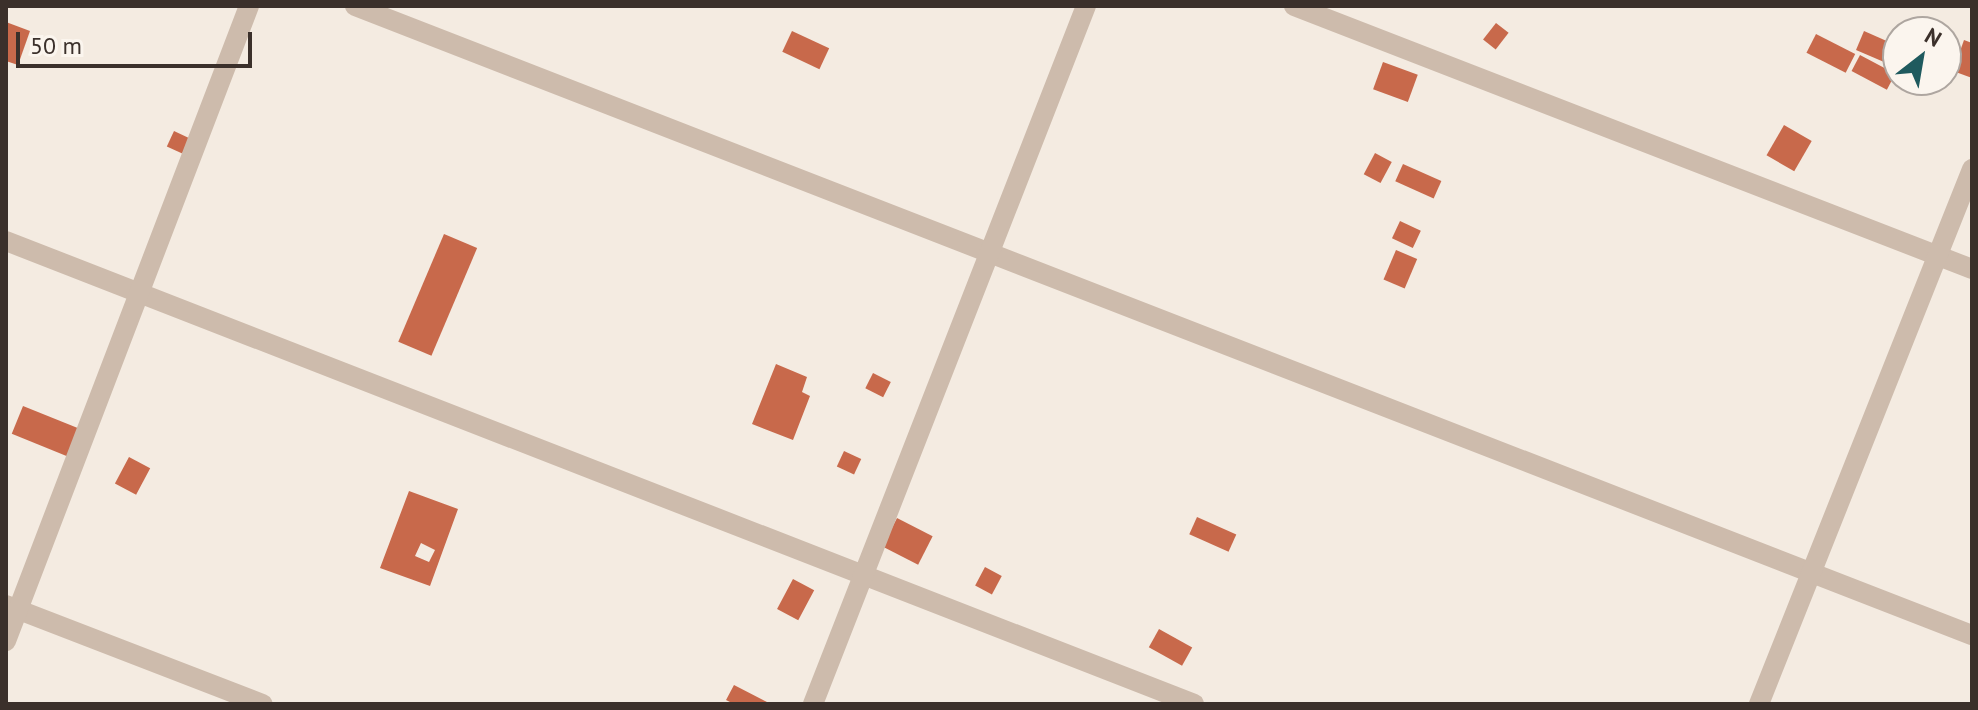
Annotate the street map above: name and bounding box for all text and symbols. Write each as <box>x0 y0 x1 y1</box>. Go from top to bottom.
scale bar <box>20 16 256 66</box>
north arrow <box>1882 16 1962 96</box>
text: N <box>1920 21 1947 53</box>
text: 50 m <box>30 30 82 61</box>

